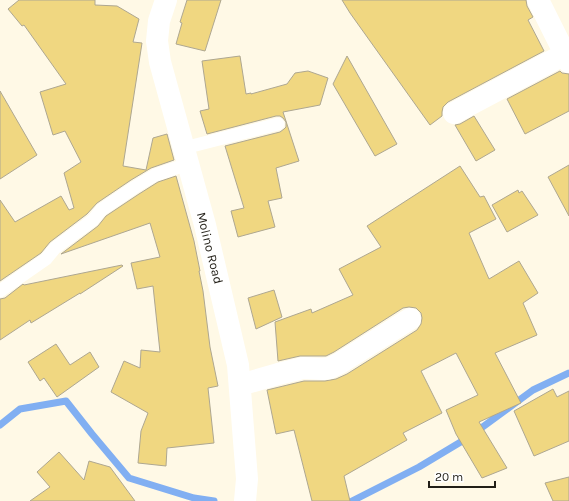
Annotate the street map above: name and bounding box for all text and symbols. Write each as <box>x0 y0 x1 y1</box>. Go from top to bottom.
street label: Molino Road <box>194 210 226 286</box>
scale bar <box>429 463 495 489</box>
text: 20 m <box>435 470 463 484</box>

